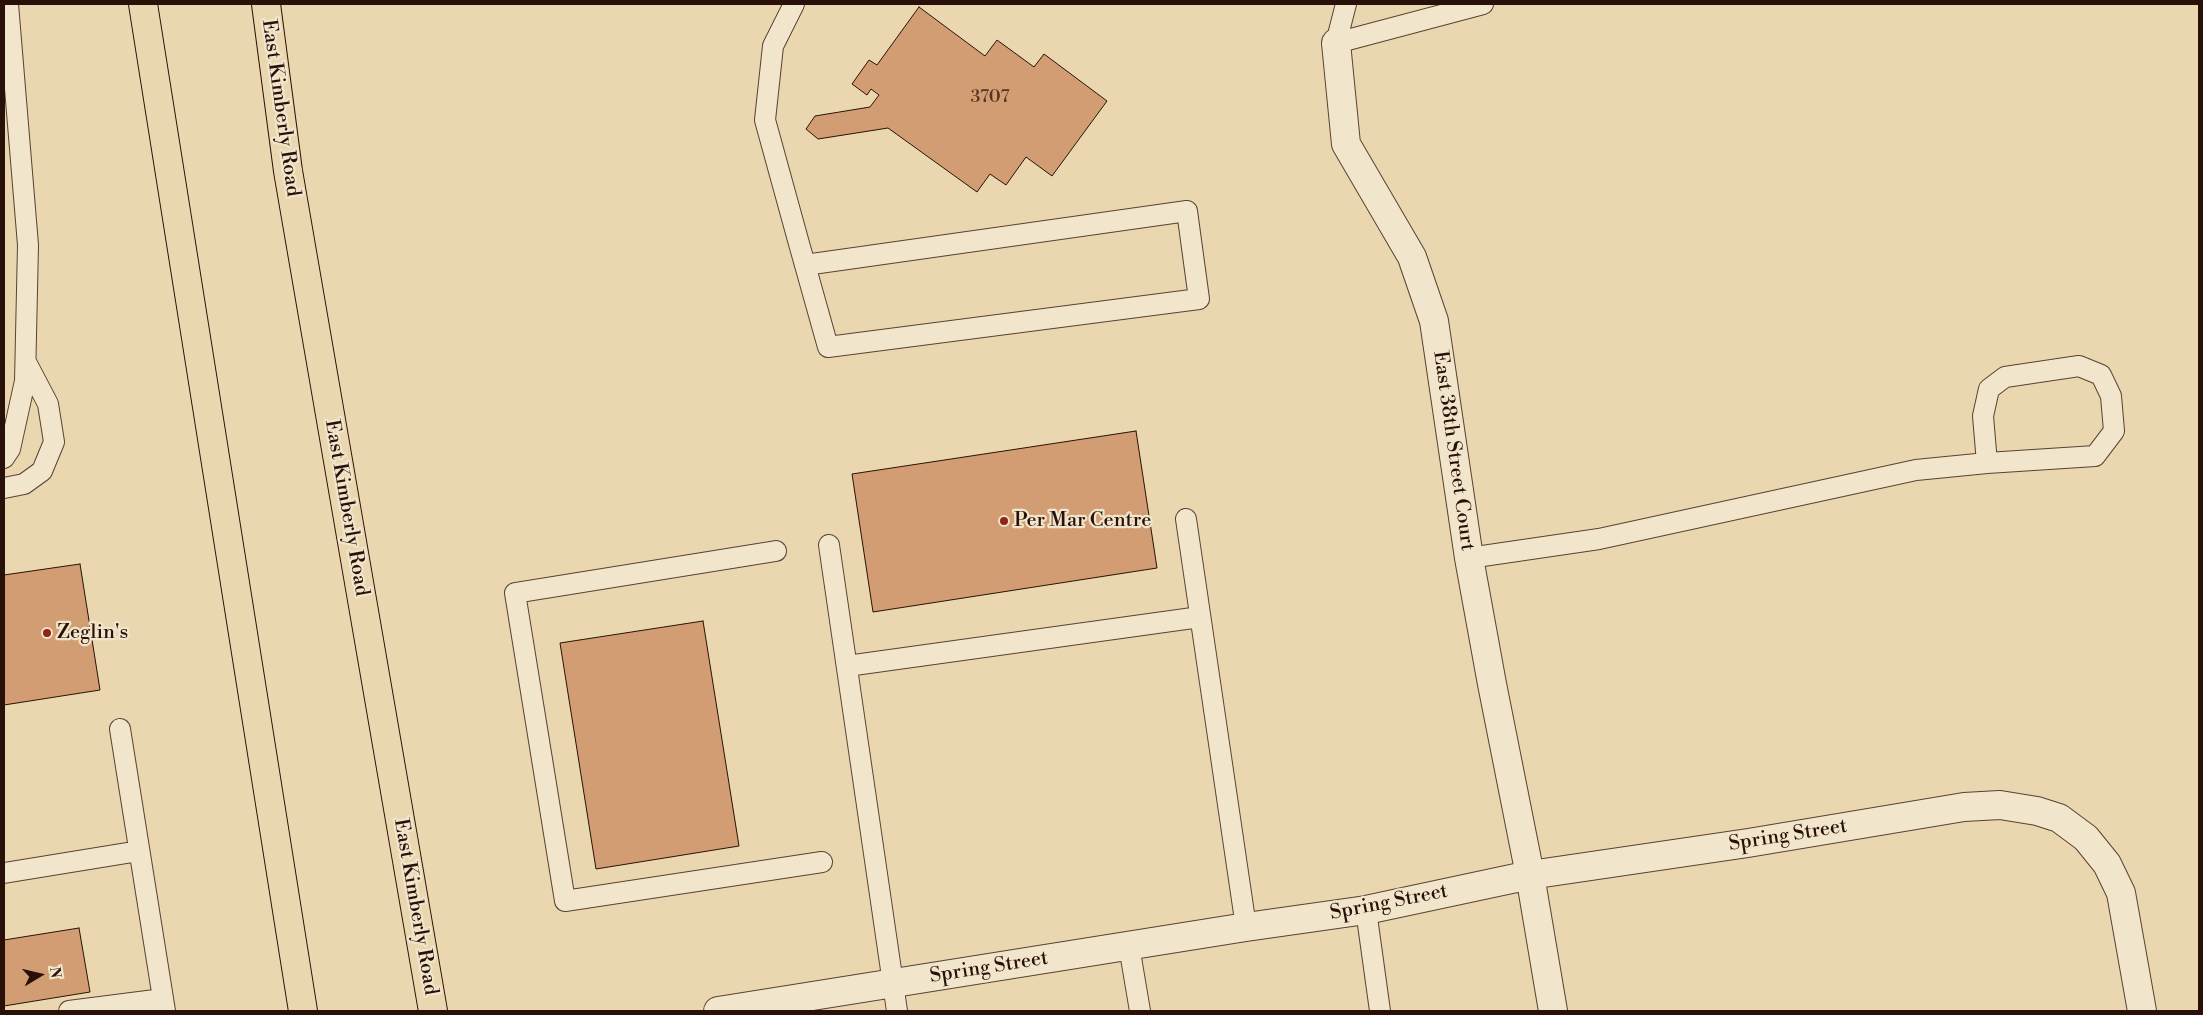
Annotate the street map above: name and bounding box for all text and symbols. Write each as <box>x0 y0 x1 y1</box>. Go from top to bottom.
street label: East Kimberly Road <box>256 18 304 198</box>
house number: 3707 <box>970 87 1010 109</box>
street label: East 38th Street Court <box>1427 349 1479 553</box>
street label: East Kimberly Road <box>319 418 373 598</box>
place label: Per Mar Centre <box>1014 509 1151 533</box>
marker: Per Mar Centre <box>998 515 1010 527</box>
place label: Zeglin's <box>57 621 128 645</box>
marker: Zeglin's <box>41 627 53 639</box>
street label: Spring Street <box>1727 815 1849 857</box>
street label: East Kimberly Road <box>388 817 442 997</box>
street label: Spring Street <box>1328 880 1450 926</box>
street label: Spring Street <box>928 947 1050 989</box>
north arrow <box>15 950 65 1000</box>
text: N <box>45 966 65 980</box>

